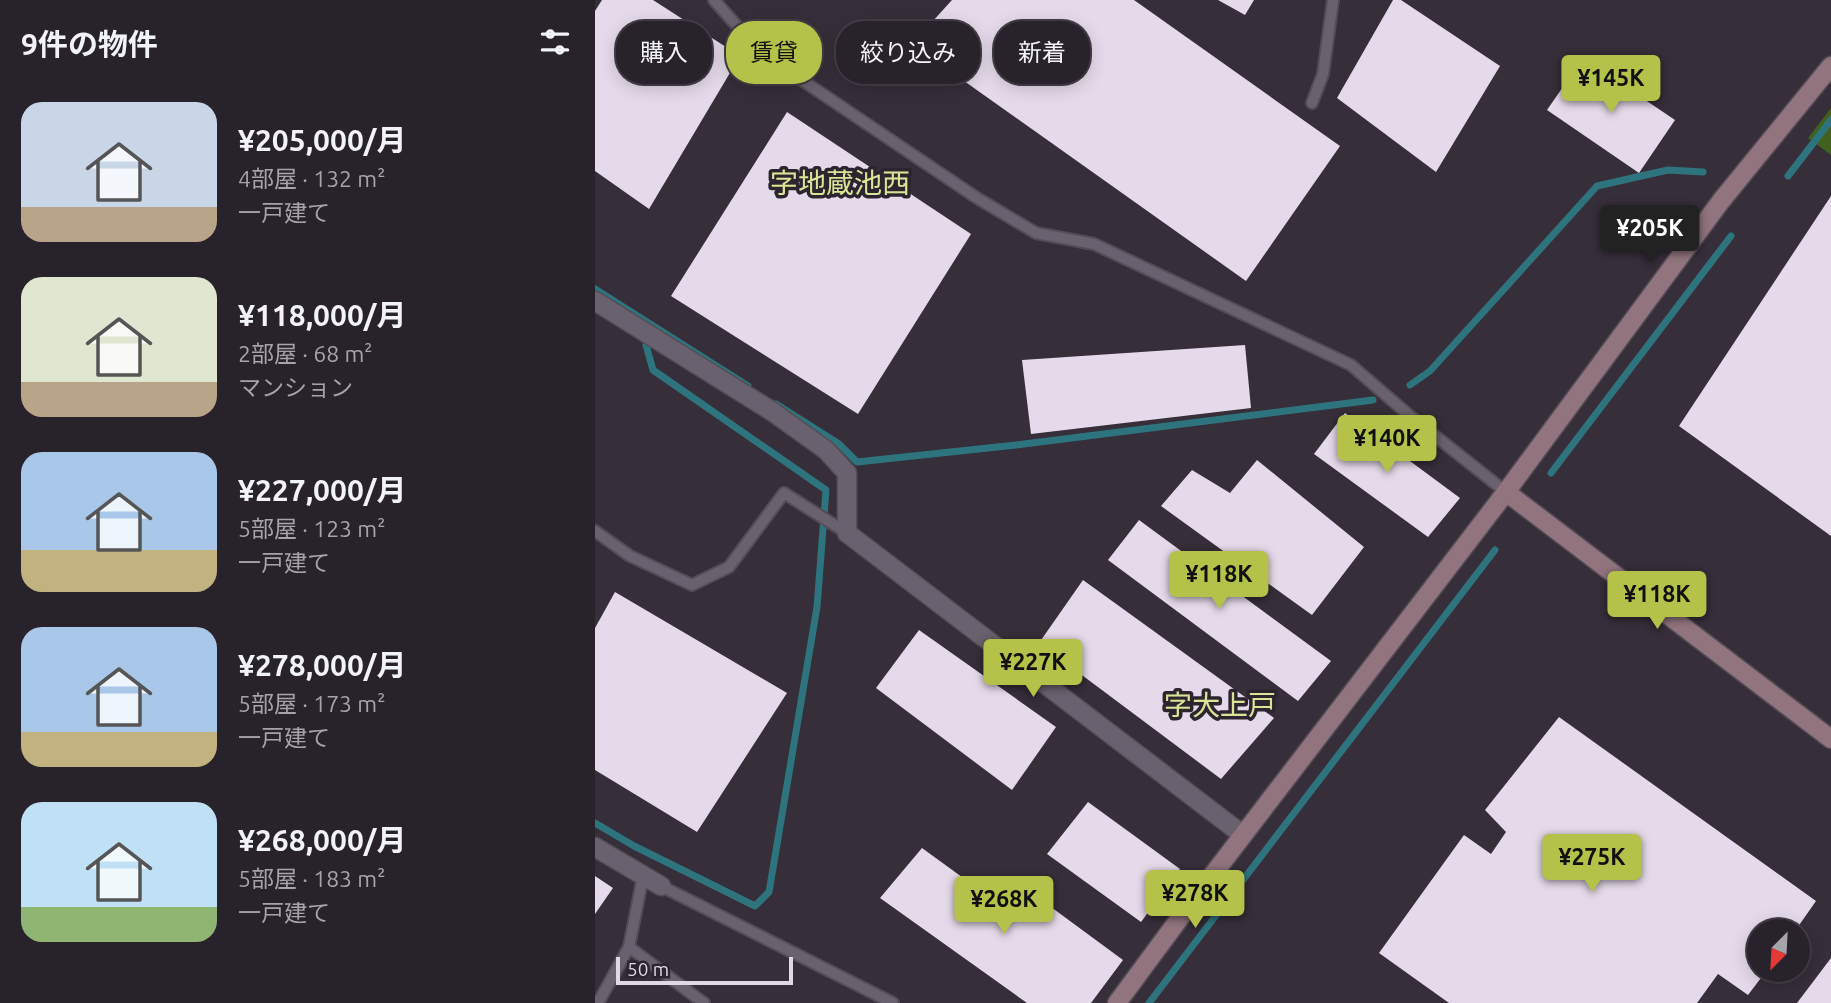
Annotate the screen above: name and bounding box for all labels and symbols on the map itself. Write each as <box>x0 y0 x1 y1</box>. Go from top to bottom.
pin: ¥145K <box>1562 55 1660 115</box>
district label: 字地蔵池西 <box>770 167 910 198</box>
pin: ¥205K <box>1601 205 1699 265</box>
pin: ¥140K <box>1338 416 1436 475</box>
pin: ¥118K <box>1170 552 1268 611</box>
pin: ¥118K <box>1608 572 1706 631</box>
pin: ¥227K <box>984 640 1082 699</box>
district label: 字大上戸 <box>1164 689 1276 720</box>
pin: ¥275K <box>1543 834 1641 894</box>
pin: ¥278K <box>1146 870 1244 930</box>
pin: ¥268K <box>955 876 1053 936</box>
north arrow <box>1747 919 1809 982</box>
scale bar <box>616 954 793 986</box>

